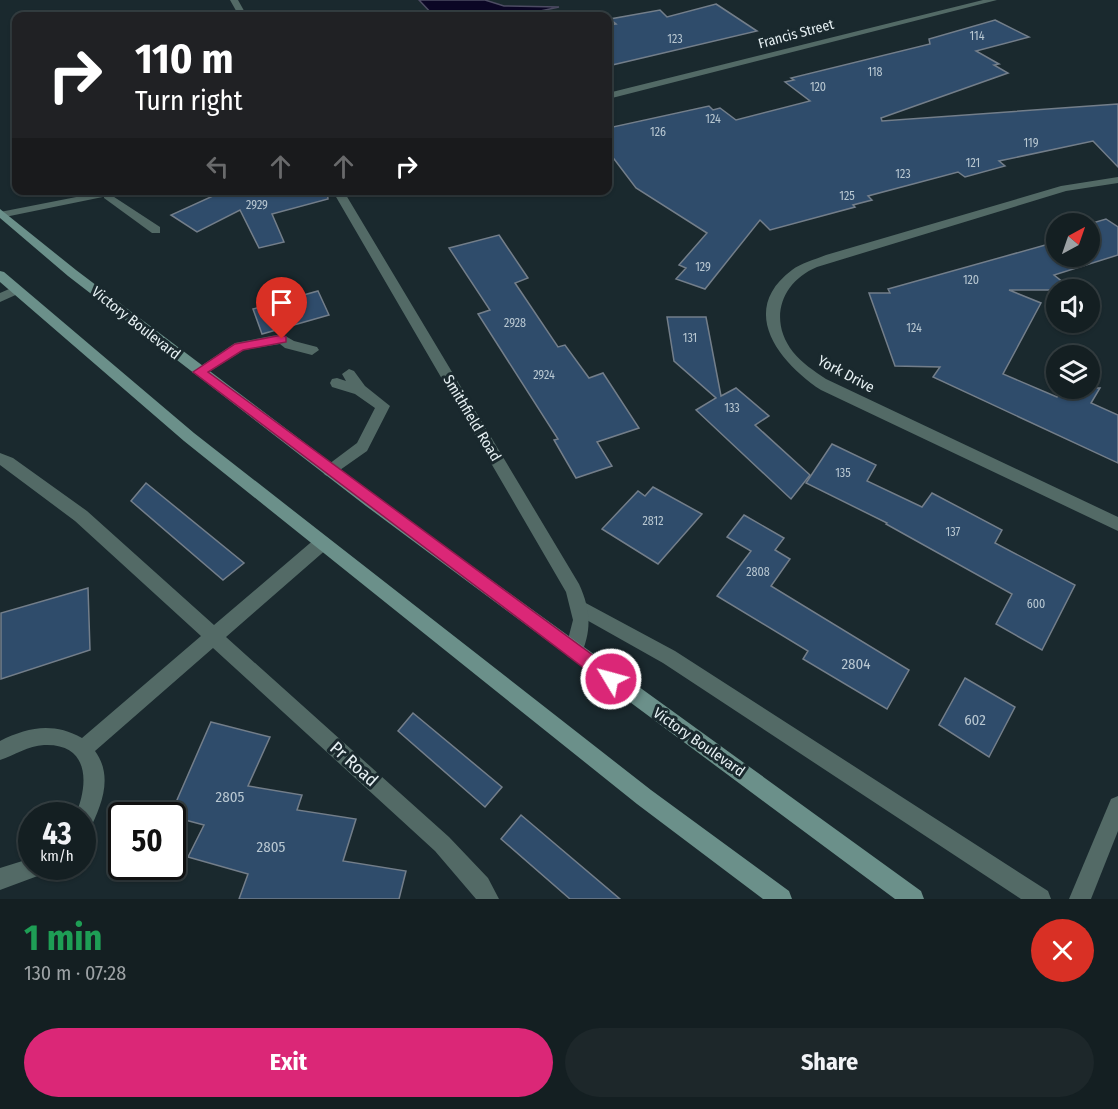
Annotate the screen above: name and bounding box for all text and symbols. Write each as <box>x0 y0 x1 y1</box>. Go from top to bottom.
street label: Francis Street <box>756 16 836 52</box>
house number: 114 <box>969 29 985 43</box>
house number: 123 <box>667 32 683 46</box>
text: 110 m <box>135 34 234 84</box>
icon: right <box>36 36 114 114</box>
house number: 118 <box>867 65 883 79</box>
house number: 120 <box>810 80 826 94</box>
text: Turn right <box>135 85 243 117</box>
house number: 124 <box>705 112 721 126</box>
house number: 126 <box>650 125 666 139</box>
house number: 119 <box>1023 136 1039 150</box>
icon: left <box>201 150 234 183</box>
icon: ahead <box>264 150 297 183</box>
icon: ahead <box>327 150 360 183</box>
icon: right <box>390 150 423 183</box>
house number: 121 <box>966 156 980 170</box>
house number: 123 <box>895 167 911 181</box>
house number: 125 <box>839 189 855 203</box>
house number: 2929 <box>246 198 268 212</box>
north arrow <box>1046 213 1100 267</box>
map controls <box>1046 213 1100 399</box>
house number: 129 <box>695 260 711 274</box>
house number: 120 <box>963 273 979 287</box>
pin <box>256 277 307 339</box>
button: sound <box>1046 279 1100 333</box>
street label: Victory Boulevard <box>88 283 184 363</box>
icon: arrive <box>265 286 298 319</box>
house number: 2928 <box>504 316 526 330</box>
house number: 124 <box>906 321 922 335</box>
house number: 131 <box>683 331 697 345</box>
button: layers <box>1046 345 1100 399</box>
street label: York Drive <box>814 352 878 396</box>
house number: 2924 <box>533 368 555 382</box>
street label: Smithfield Road <box>439 372 505 464</box>
house number: 133 <box>724 401 740 415</box>
house number: 135 <box>835 466 851 480</box>
house number: 2812 <box>643 514 663 528</box>
house number: 137 <box>946 525 961 539</box>
house number: 2808 <box>746 565 770 579</box>
house number: 600 <box>1027 597 1045 611</box>
position arrow <box>579 647 643 711</box>
house number: 2804 <box>841 655 871 673</box>
street label: Victory Boulevard <box>650 704 748 780</box>
house number: 602 <box>964 711 986 729</box>
street label: Pr Road <box>326 737 382 791</box>
house number: 2805 <box>216 788 245 806</box>
speed limit sign: 50 <box>108 802 186 880</box>
text: 43 <box>42 816 72 852</box>
house number: 2805 <box>257 838 286 856</box>
text: km/h <box>40 847 74 865</box>
text: 1 min <box>24 916 102 960</box>
button: close <box>1031 919 1094 982</box>
text: 130 m · 07:28 <box>24 961 126 985</box>
button: Exit <box>24 1028 553 1097</box>
button: Share <box>565 1028 1094 1097</box>

